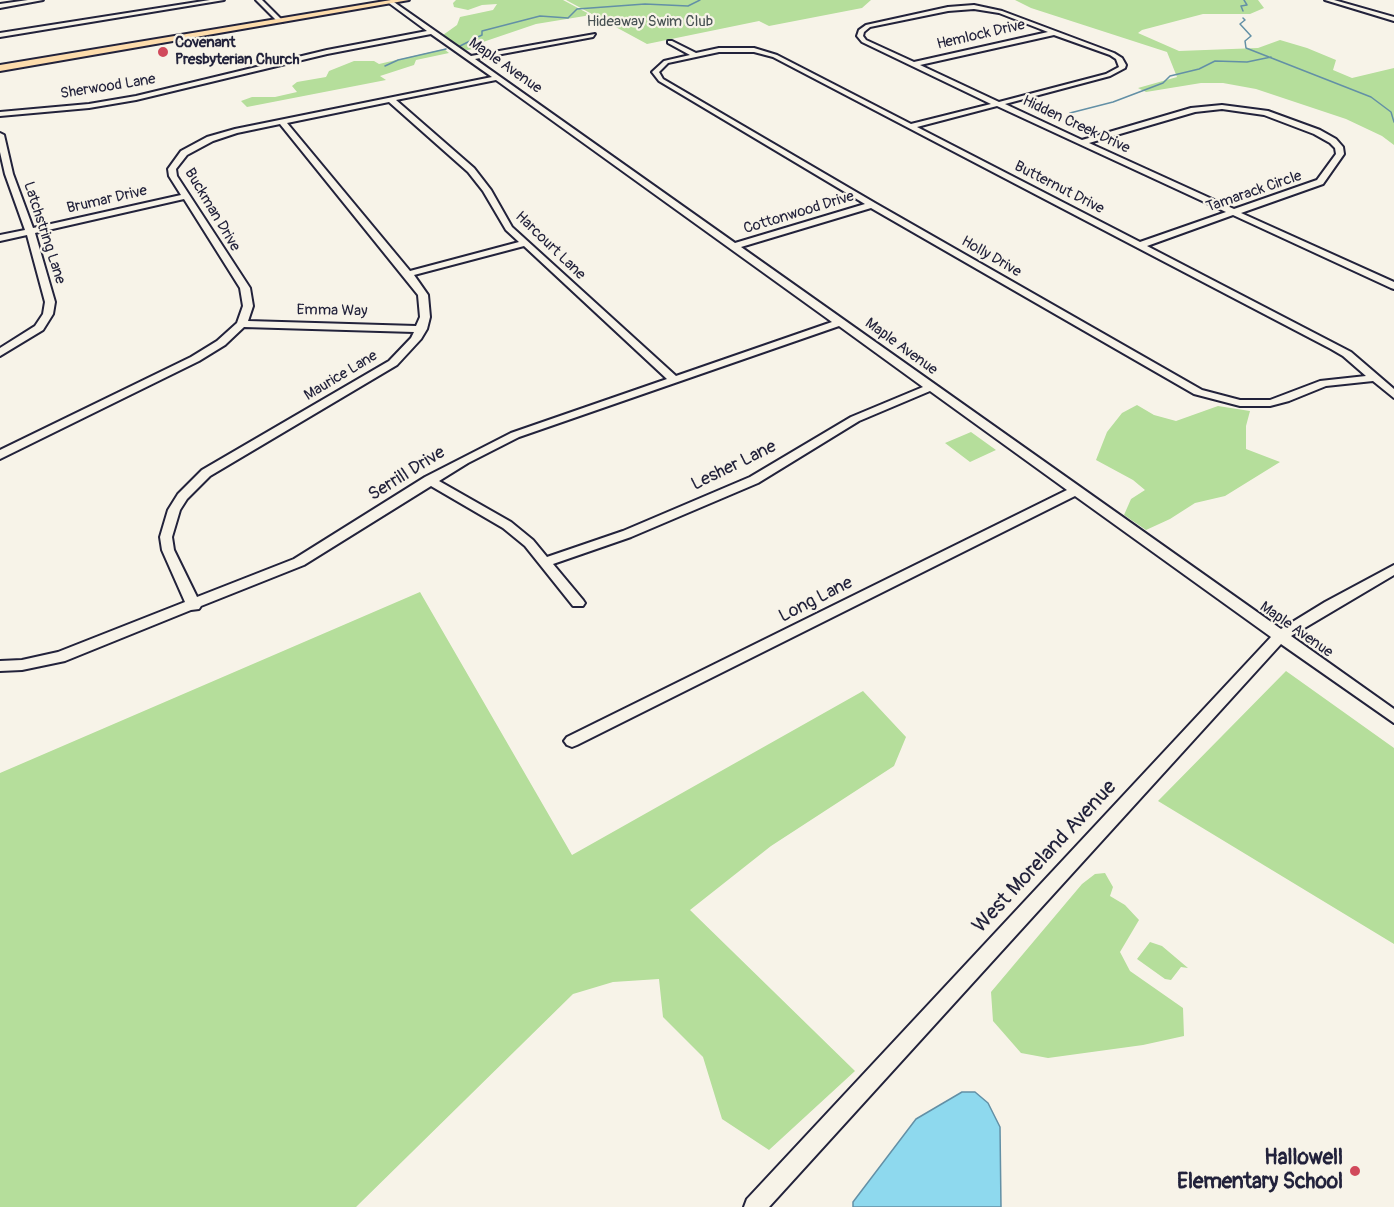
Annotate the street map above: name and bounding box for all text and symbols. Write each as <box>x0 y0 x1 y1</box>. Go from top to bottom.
park label: Hideaway Swim Club <box>587 13 713 31</box>
street label: Hemlock Drive <box>935 16 1027 54</box>
place label: Covenant Presbyterian Church <box>175 34 299 69</box>
street label: Maple Avenue <box>465 34 545 98</box>
marker: Covenant Presbyterian Church <box>156 45 170 59</box>
street label: Sherwood Lane <box>59 71 157 103</box>
street label: Hidden Creek Drive <box>1019 92 1133 158</box>
street label: Butternut Drive <box>1011 158 1107 218</box>
street label: Buckman Drive <box>180 165 244 255</box>
street label: Tamarack Circle <box>1204 167 1304 217</box>
street label: Latchstring Lane <box>19 180 69 286</box>
street label: Brumar Drive <box>65 182 149 218</box>
street label: Cottonwood Drive <box>742 188 856 238</box>
street label: Harcourt Lane <box>511 208 589 284</box>
street label: Holly Drive <box>958 233 1024 281</box>
street label: Emma Way <box>296 301 368 321</box>
street label: Maple Avenue <box>861 315 941 379</box>
street label: Maurice Lane <box>301 347 381 405</box>
street label: Lesher Lane <box>688 436 780 496</box>
street label: Serrill Drive <box>365 442 449 506</box>
street label: Long Lane <box>776 572 856 628</box>
street label: Maple Avenue <box>1256 598 1336 662</box>
street label: West Moreland Avenue <box>968 775 1122 939</box>
place label: Hallowell Elementary School <box>1177 1146 1343 1196</box>
marker: Hallowell Elementary School <box>1348 1164 1362 1178</box>

